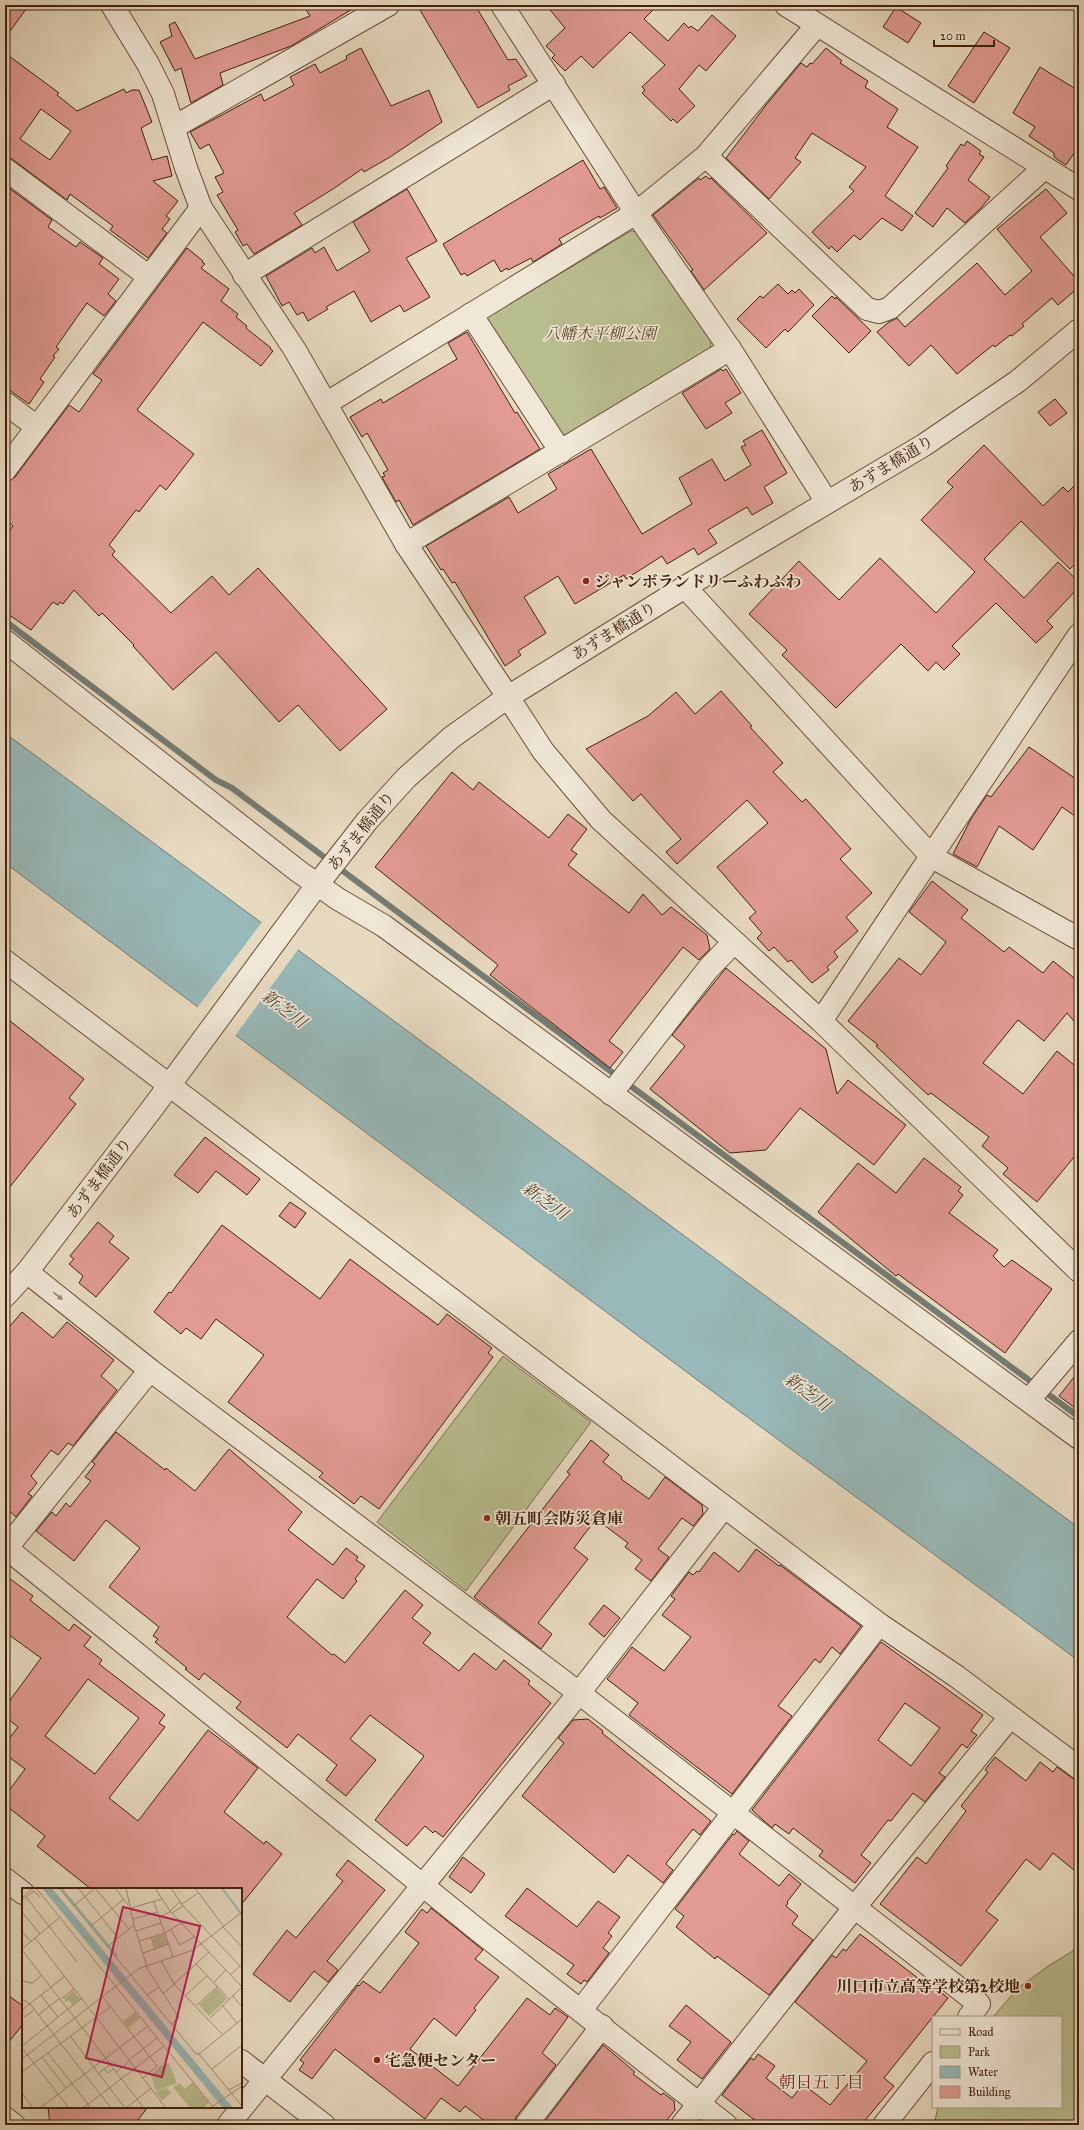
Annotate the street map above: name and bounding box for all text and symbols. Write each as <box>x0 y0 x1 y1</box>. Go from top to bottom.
scale bar <box>934 22 994 48</box>
text: 20 m <box>940 29 966 43</box>
park label: 八幡木平柳公園 <box>544 324 659 343</box>
street label: あずま橋通り <box>845 431 937 497</box>
place label: ジャンボランドリーふわふわ <box>594 572 801 591</box>
marker: ジャンボランドリーふわふわ <box>581 576 591 586</box>
street label: あずま橋通り <box>568 598 660 664</box>
street label: あずま橋通り <box>323 788 399 874</box>
water label: 新芝川 <box>257 985 312 1034</box>
street label: あずま橋通り <box>63 1134 135 1222</box>
water label: 新芝川 <box>518 1178 573 1226</box>
one-way arrow <box>52 1292 63 1301</box>
water label: 新芝川 <box>780 1369 835 1417</box>
place label: 朝五町会防災倉庫 <box>495 1509 623 1528</box>
marker: 朝五町会防災倉庫 <box>482 1513 492 1523</box>
inset map <box>22 1888 242 2108</box>
place label: 川口市立高等学校第2校地 <box>836 1977 1020 1996</box>
marker: 川口市立高等学校第2校地 <box>1023 1981 1033 1991</box>
legend <box>932 2016 1062 2108</box>
text: Road <box>968 2025 994 2039</box>
text: Park <box>968 2045 990 2059</box>
place label: 宅急便センター <box>385 2051 496 2070</box>
marker: 宅急便センター <box>372 2055 382 2065</box>
text: Water <box>968 2065 998 2079</box>
district label: 朝日五丁目 <box>779 2072 864 2093</box>
text: Building <box>968 2085 1011 2100</box>

